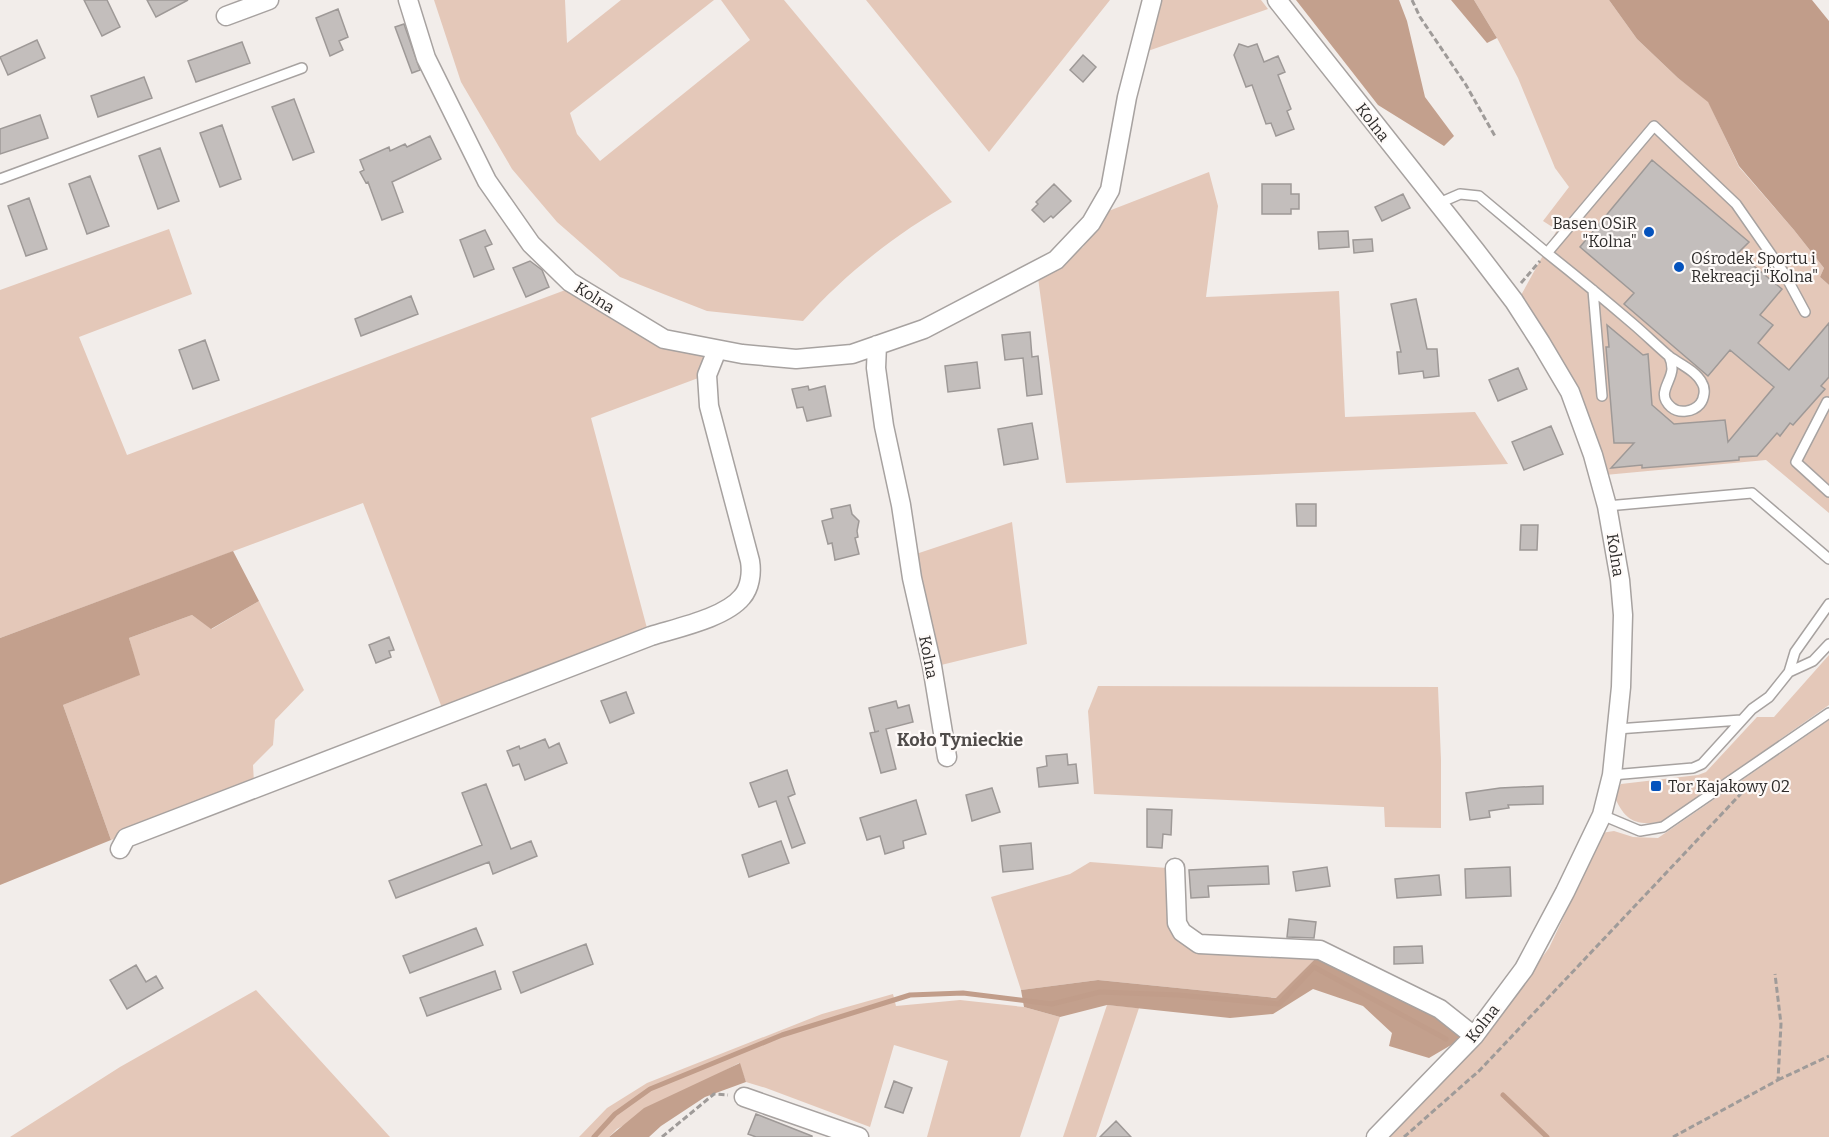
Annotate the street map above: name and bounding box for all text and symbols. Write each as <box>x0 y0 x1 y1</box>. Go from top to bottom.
street label: Kolna <box>1352 99 1394 145</box>
place label: Basen OSiR "Kolna" <box>1552 214 1637 251</box>
marker: Basen OSiR "Kolna" <box>1642 225 1656 239</box>
place label: Ośrodek Sportu i Rekreacji "Kolna" <box>1691 249 1818 286</box>
marker: Ośrodek Sportu i Rekreacji "Kolna" <box>1672 260 1686 274</box>
street label: Kolna <box>571 278 618 317</box>
street label: Kolna <box>1603 532 1628 578</box>
street label: Kolna <box>915 634 942 680</box>
district label: Koło Tynieckie <box>897 729 1023 751</box>
place label: Tor Kajakowy 02 <box>1668 777 1790 796</box>
marker: Tor Kajakowy 02 <box>1649 779 1663 793</box>
street label: Kolna <box>1462 1000 1503 1046</box>

